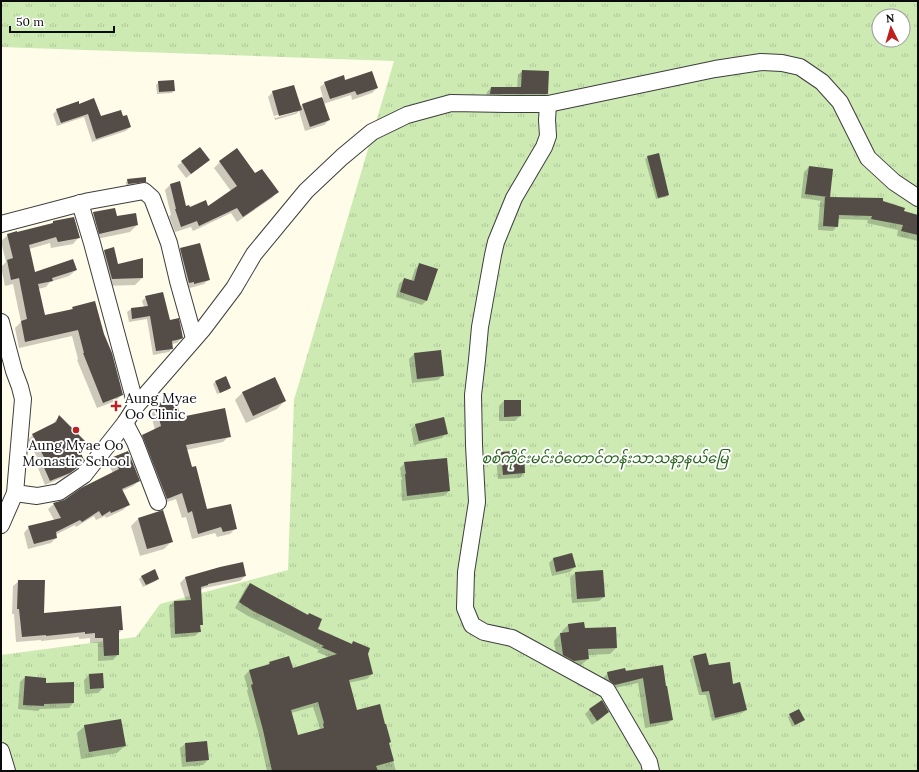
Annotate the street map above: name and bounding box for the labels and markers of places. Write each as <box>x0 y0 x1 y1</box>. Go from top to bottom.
place label: Aung Myae Oo Clinic <box>124 389 197 423</box>
marker: Aung Myae Oo Clinic <box>110 400 122 412</box>
marker: Aung Myae Oo Monastic School <box>71 425 81 435</box>
place label: Aung Myae Oo Monastic School <box>22 436 130 470</box>

